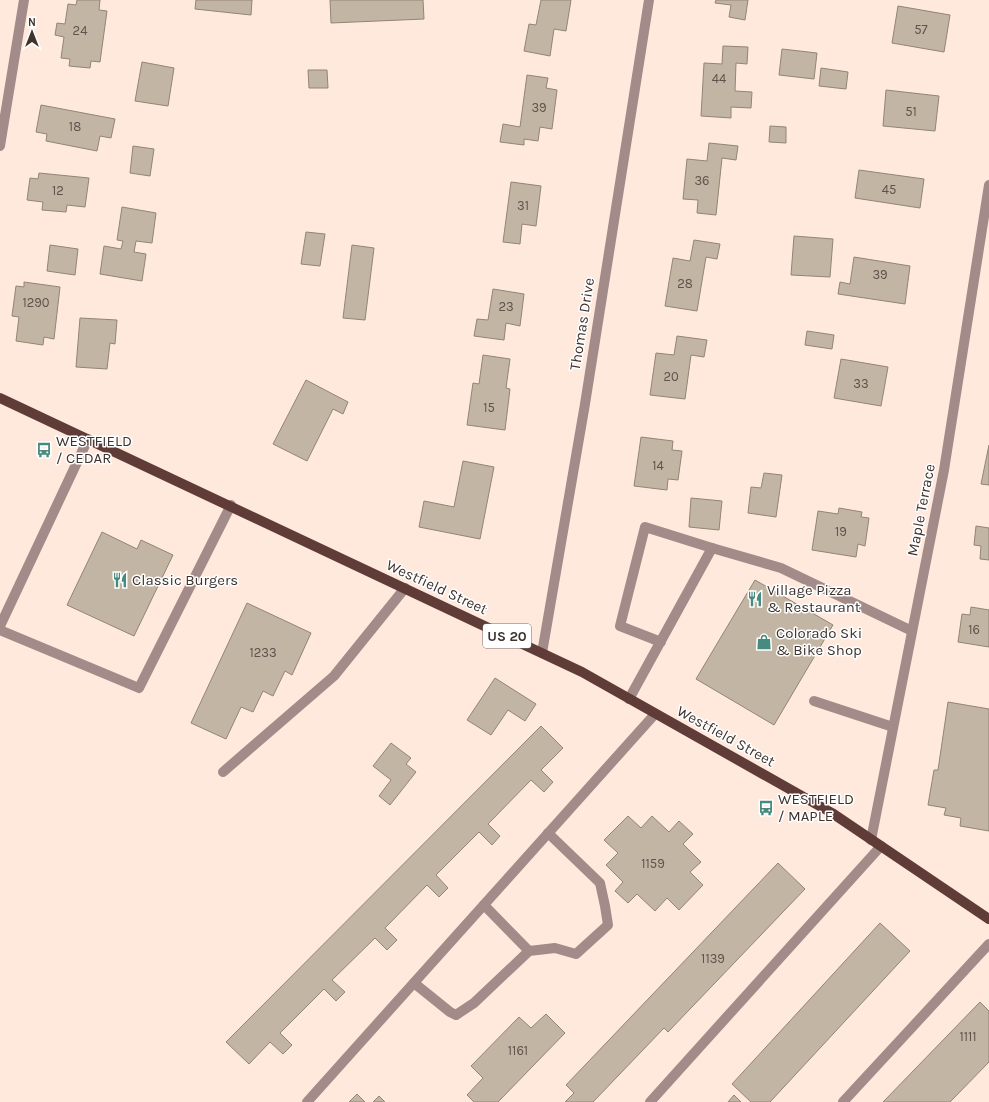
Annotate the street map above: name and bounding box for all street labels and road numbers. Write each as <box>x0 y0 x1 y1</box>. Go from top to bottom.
street label: Thomas Drive <box>566 276 598 372</box>
street label: Maple Terrace <box>903 462 939 558</box>
street label: Westfield Street <box>384 556 491 618</box>
road number: US 20 <box>483 624 531 648</box>
street label: Westfield Street <box>674 702 778 771</box>

